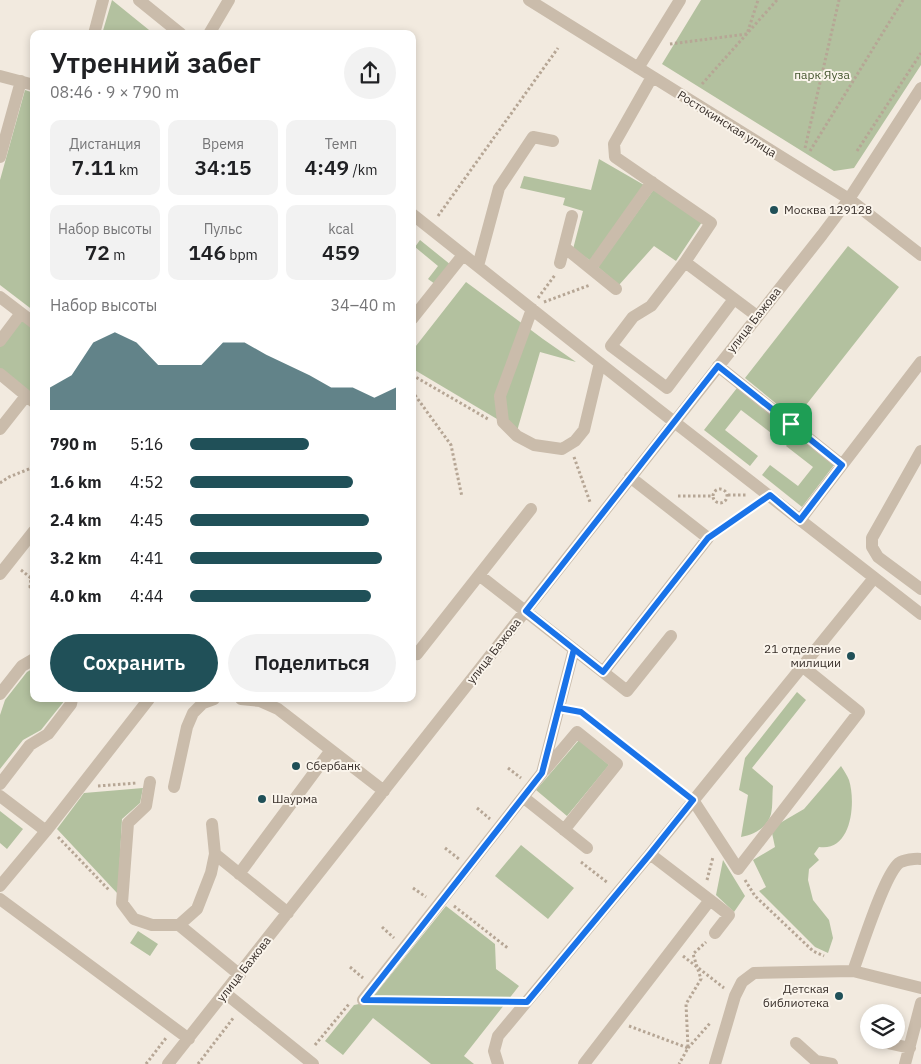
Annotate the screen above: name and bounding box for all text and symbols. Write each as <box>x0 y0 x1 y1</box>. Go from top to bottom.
text: Утренний забег <box>50 44 261 81</box>
button: share <box>344 47 396 99</box>
park label: парк Яуза <box>794 67 850 82</box>
text: 08:46 · 9 × 790 m <box>50 82 179 102</box>
street label: Ростокинская улица <box>675 87 780 161</box>
text: Дистанция <box>69 135 141 153</box>
text: Время <box>202 135 244 153</box>
text: Темп <box>325 135 357 153</box>
text: 7.11 <box>72 153 116 181</box>
text: 34:15 <box>194 153 252 181</box>
text: 4:49 <box>305 153 349 181</box>
text: km <box>116 161 139 179</box>
text: /km <box>349 161 377 179</box>
place label: Москва 129128 <box>784 202 872 217</box>
marker: Москва 129128 <box>768 204 780 216</box>
text: Набор высоты <box>58 220 152 238</box>
text: Пульс <box>204 220 242 238</box>
text: kcal <box>328 220 354 238</box>
text: 72 <box>85 238 110 266</box>
text: 146 <box>188 238 226 266</box>
text: 459 <box>322 238 360 266</box>
text: m <box>110 246 125 264</box>
text: bpm <box>226 246 258 264</box>
street label: улица Бажова <box>723 284 784 355</box>
text: Набор высоты <box>50 295 157 315</box>
text: 34–40 m <box>330 295 396 315</box>
pin <box>770 403 812 445</box>
icon: arrive <box>777 410 805 438</box>
text: 790 m <box>50 434 97 454</box>
text: 5:16 <box>130 434 163 454</box>
text: 1.6 km <box>50 472 101 492</box>
text: 4:52 <box>130 472 163 492</box>
text: 2.4 km <box>50 510 101 530</box>
text: 4:45 <box>130 510 163 530</box>
text: 3.2 km <box>50 548 101 568</box>
text: 4:41 <box>130 548 163 568</box>
text: 4.0 km <box>50 586 101 606</box>
text: 4:44 <box>130 586 163 606</box>
street label: улица Бажова <box>463 615 524 686</box>
button: Сохранить <box>50 634 218 692</box>
button: Поделиться <box>228 634 396 692</box>
place label: 21 отделение милиции <box>764 641 841 670</box>
marker: 21 отделение милиции <box>845 650 857 662</box>
place label: Сбербанк <box>306 758 361 773</box>
marker: Сбербанк <box>290 760 302 772</box>
place label: Шаурма <box>272 791 318 806</box>
marker: Шаурма <box>256 793 268 805</box>
street label: улица Бажова <box>213 933 274 1004</box>
place label: Детская библиотека <box>763 981 830 1010</box>
marker: Детская библиотека <box>833 990 845 1002</box>
map controls <box>860 1004 905 1049</box>
button: layers <box>860 1004 905 1049</box>

